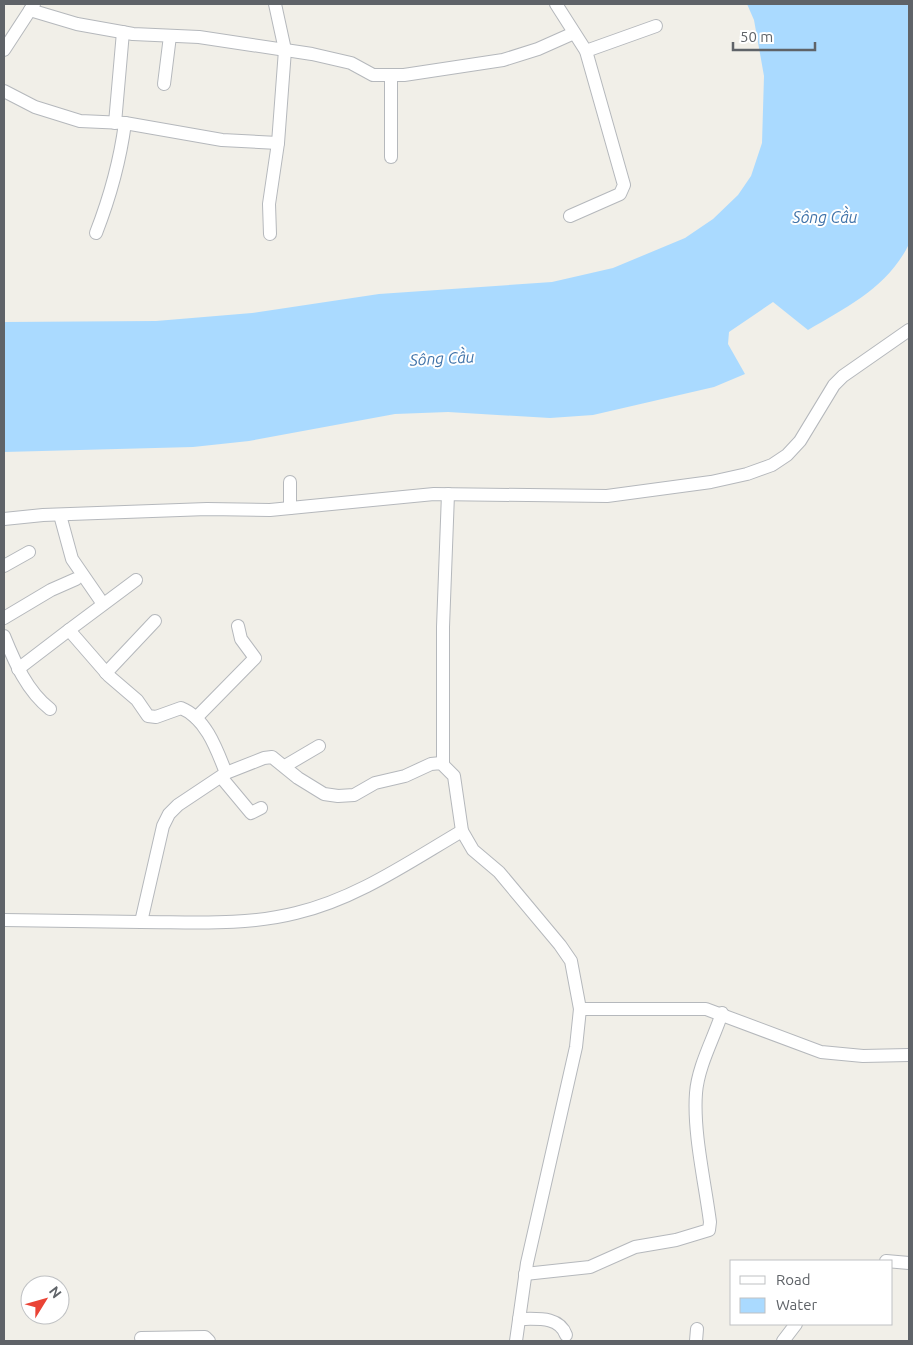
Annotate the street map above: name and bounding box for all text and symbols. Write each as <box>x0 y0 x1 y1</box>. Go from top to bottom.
scale bar <box>733 20 816 52</box>
text: 50 m <box>740 28 773 45</box>
water label: Sông Cầu <box>792 205 858 226</box>
water label: Sông Cầu <box>408 344 475 369</box>
legend <box>730 1260 893 1325</box>
text: Road <box>776 1271 811 1288</box>
north arrow <box>20 1275 70 1325</box>
text: N <box>46 1283 65 1301</box>
text: Water <box>776 1296 817 1313</box>

